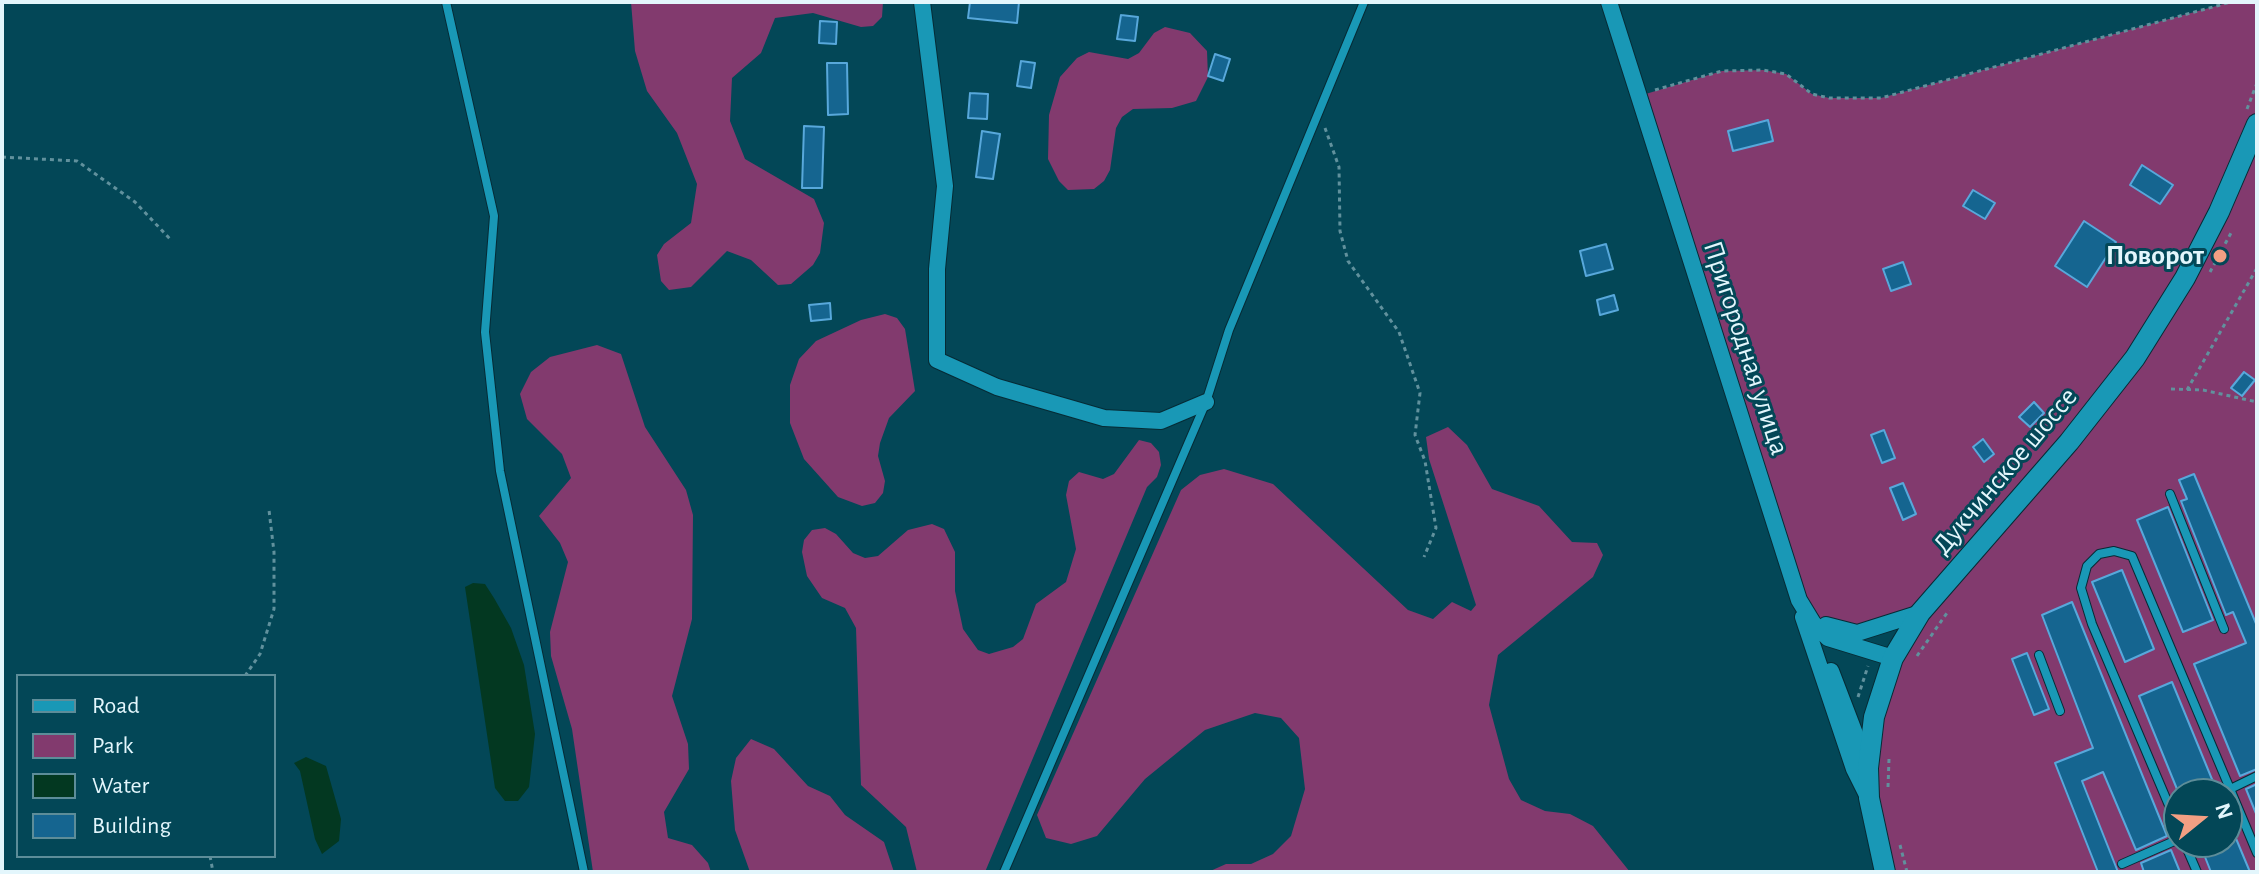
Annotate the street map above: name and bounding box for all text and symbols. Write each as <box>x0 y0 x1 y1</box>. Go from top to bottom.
street label: Пригородная улица <box>1696 237 1796 459</box>
place label: Поворот <box>2106 239 2204 273</box>
marker: Поворот <box>2211 247 2229 265</box>
street label: Дукчинское шоссе <box>1925 381 2085 561</box>
legend <box>16 674 276 858</box>
text: Road <box>92 694 140 718</box>
text: Park <box>92 734 133 758</box>
text: Water <box>92 774 149 798</box>
north arrow <box>2163 778 2243 858</box>
text: N <box>2211 801 2237 822</box>
text: Building <box>92 814 171 838</box>

